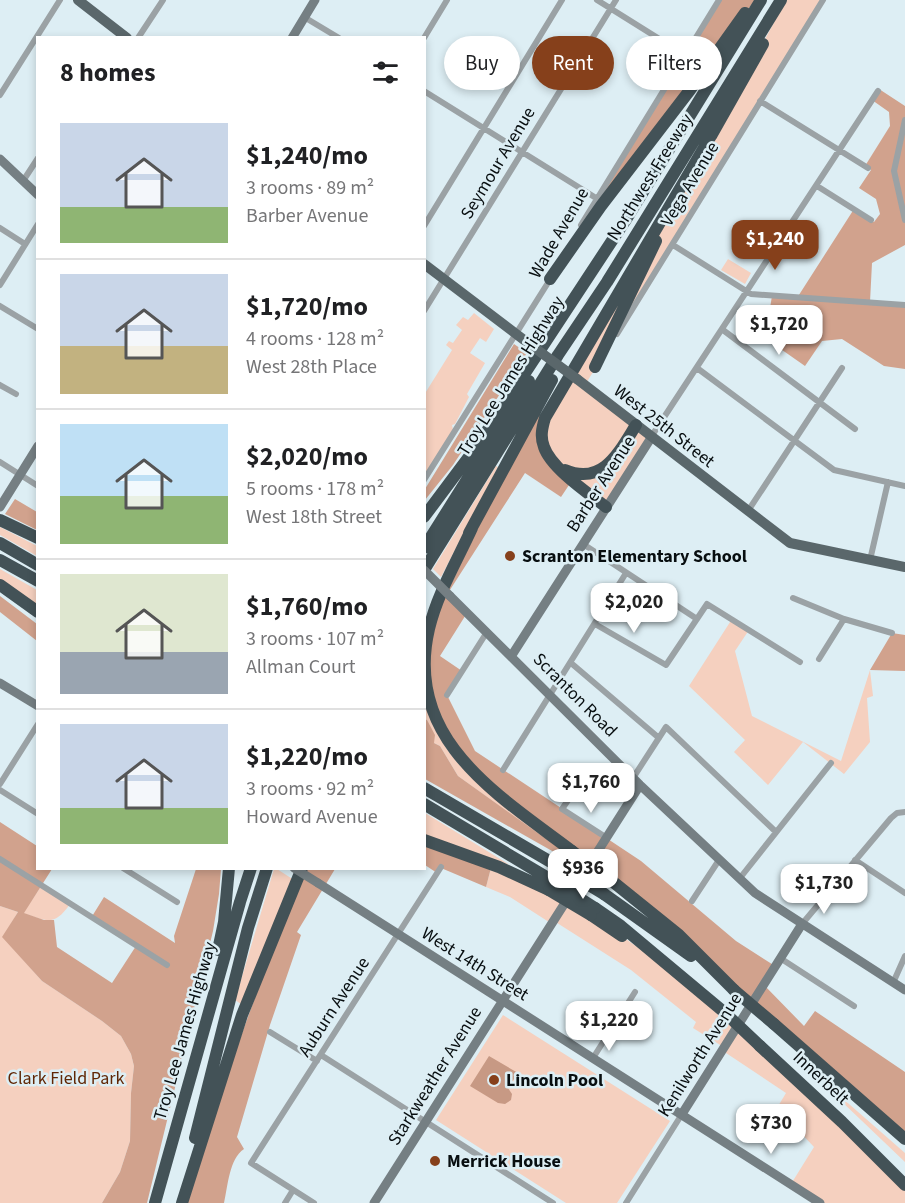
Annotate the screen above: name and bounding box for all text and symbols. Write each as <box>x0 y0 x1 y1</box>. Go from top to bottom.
chip: Buy <box>444 36 520 90</box>
chip: Rent <box>532 36 614 90</box>
chip: Filters <box>626 36 722 90</box>
text: 8 homes <box>60 54 155 91</box>
icon: filters <box>369 56 402 89</box>
street label: Seymour Avenue <box>455 102 541 224</box>
street label: Northwest Freeway <box>601 108 699 245</box>
text: $1,240/mo <box>246 137 368 174</box>
street label: Vega Avenue <box>655 137 725 231</box>
icon: home <box>108 147 180 219</box>
text: 3 rooms · 89 m² <box>246 174 374 202</box>
street label: Wade Avenue <box>523 183 595 283</box>
text: Barber Avenue <box>246 202 368 230</box>
pin: $1,240 <box>726 220 824 271</box>
text: $1,240 <box>746 225 804 253</box>
text: $1,720/mo <box>246 288 368 325</box>
street label: Troy Lee James Highway <box>452 291 571 461</box>
icon: home <box>108 298 180 370</box>
pin: $1,720 <box>730 305 828 356</box>
text: $1,720 <box>750 310 808 338</box>
text: 4 rooms · 128 m² <box>246 325 384 353</box>
text: West 28th Place <box>246 353 377 381</box>
street label: West 25th Street <box>608 378 720 474</box>
street label: Barber Avenue <box>561 431 642 537</box>
text: $2,020/mo <box>246 438 368 475</box>
icon: home <box>108 448 180 520</box>
text: 5 rooms · 178 m² <box>246 475 384 503</box>
text: West 18th Street <box>246 503 382 531</box>
place label: Scranton Elementary School <box>522 544 747 569</box>
marker: Scranton Elementary School <box>503 549 517 563</box>
pin: $2,020 <box>585 583 683 634</box>
text: $1,760/mo <box>246 588 368 625</box>
text: $2,020 <box>605 588 663 616</box>
icon: home <box>108 598 180 670</box>
text: 3 rooms · 107 m² <box>246 625 384 653</box>
street label: Scranton Road <box>527 647 623 743</box>
text: Allman Court <box>246 653 356 681</box>
text: $1,220/mo <box>246 738 368 775</box>
icon: home <box>108 748 180 820</box>
pin: $1,760 <box>542 763 640 814</box>
text: $1,760 <box>562 768 620 796</box>
text: 3 rooms · 92 m² <box>246 775 374 803</box>
text: Howard Avenue <box>246 803 378 831</box>
pin: $936 <box>547 849 619 900</box>
text: $936 <box>562 854 604 882</box>
pin: $1,730 <box>775 864 873 915</box>
text: $1,730 <box>795 869 853 897</box>
street label: West 14th Street <box>416 921 534 1007</box>
street label: Troy Lee James Highway <box>148 938 223 1123</box>
street label: Auburn Avenue <box>292 952 376 1062</box>
street label: Kenilworth Avenue <box>652 988 748 1122</box>
pin: $1,220 <box>560 1001 658 1052</box>
street label: Starkweather Avenue <box>382 1002 488 1150</box>
text: $1,220 <box>580 1006 638 1034</box>
street label: Innerbelt <box>787 1045 855 1111</box>
park label: Clark Field Park <box>8 1066 124 1091</box>
place label: Lincoln Pool <box>506 1068 603 1093</box>
marker: Lincoln Pool <box>487 1073 501 1087</box>
pin: $730 <box>735 1104 807 1155</box>
text: $730 <box>750 1109 792 1137</box>
place label: Merrick House <box>447 1149 561 1174</box>
marker: Merrick House <box>428 1154 442 1168</box>

